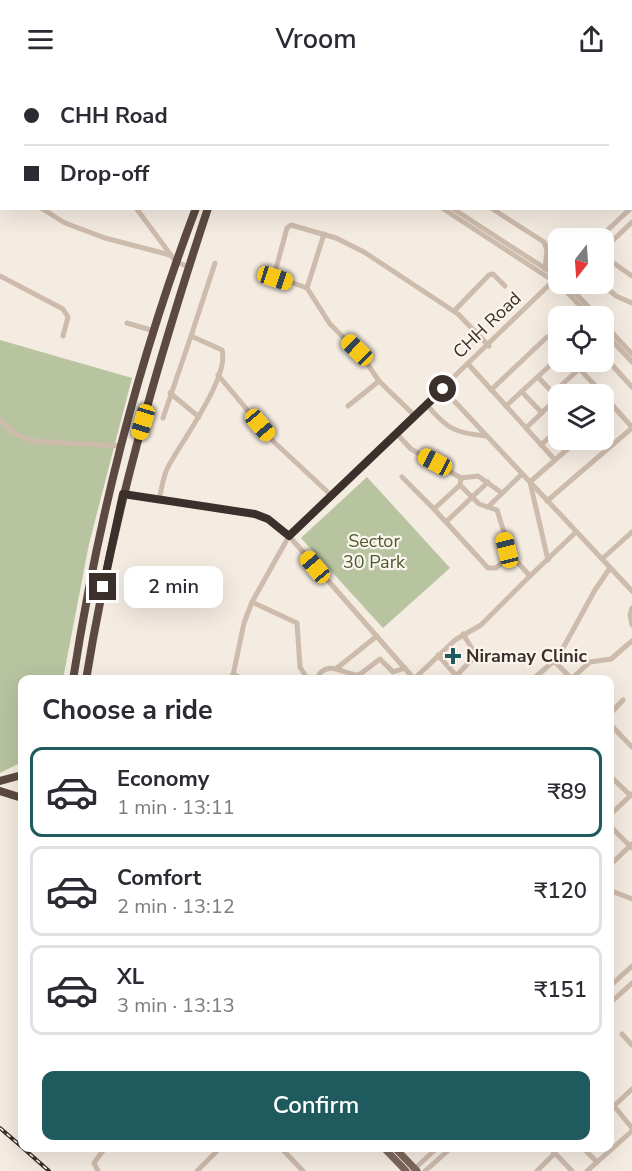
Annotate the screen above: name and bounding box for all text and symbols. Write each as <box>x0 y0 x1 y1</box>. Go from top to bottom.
text: Vroom <box>275 21 357 58</box>
icon: menu <box>24 23 57 56</box>
icon: share <box>575 23 608 56</box>
text: CHH Road <box>60 101 168 131</box>
text: Drop-off <box>60 159 149 189</box>
north arrow <box>548 228 614 294</box>
map controls <box>548 228 614 450</box>
car <box>255 264 295 292</box>
street label: CHH Road <box>448 286 526 364</box>
button: locate <box>548 306 614 372</box>
car <box>338 331 376 369</box>
route start <box>429 375 456 402</box>
button: layers <box>548 384 614 450</box>
car <box>129 402 157 442</box>
car <box>242 405 278 445</box>
car <box>415 446 455 478</box>
park label: Sector 30 Park <box>343 529 406 574</box>
car <box>494 530 520 570</box>
car <box>297 547 333 587</box>
callout: 2 min <box>124 566 223 608</box>
route end <box>89 573 116 600</box>
text: 2 min <box>148 573 199 600</box>
place label: Niramay Clinic <box>466 644 587 668</box>
marker: Niramay Clinic <box>444 647 462 665</box>
text: Choose a ride <box>42 692 213 729</box>
text: Economy <box>117 764 209 794</box>
icon: car <box>45 765 99 819</box>
text: ₹89 <box>547 777 587 807</box>
text: 1 min · 13:11 <box>117 794 235 821</box>
text: Comfort <box>117 863 201 893</box>
icon: car <box>45 864 99 918</box>
text: ₹120 <box>534 876 587 906</box>
text: 2 min · 13:12 <box>117 893 235 920</box>
text: XL <box>117 962 144 992</box>
icon: car <box>45 963 99 1017</box>
text: ₹151 <box>534 975 587 1005</box>
text: 3 min · 13:13 <box>117 992 235 1019</box>
button: Confirm <box>42 1071 590 1140</box>

